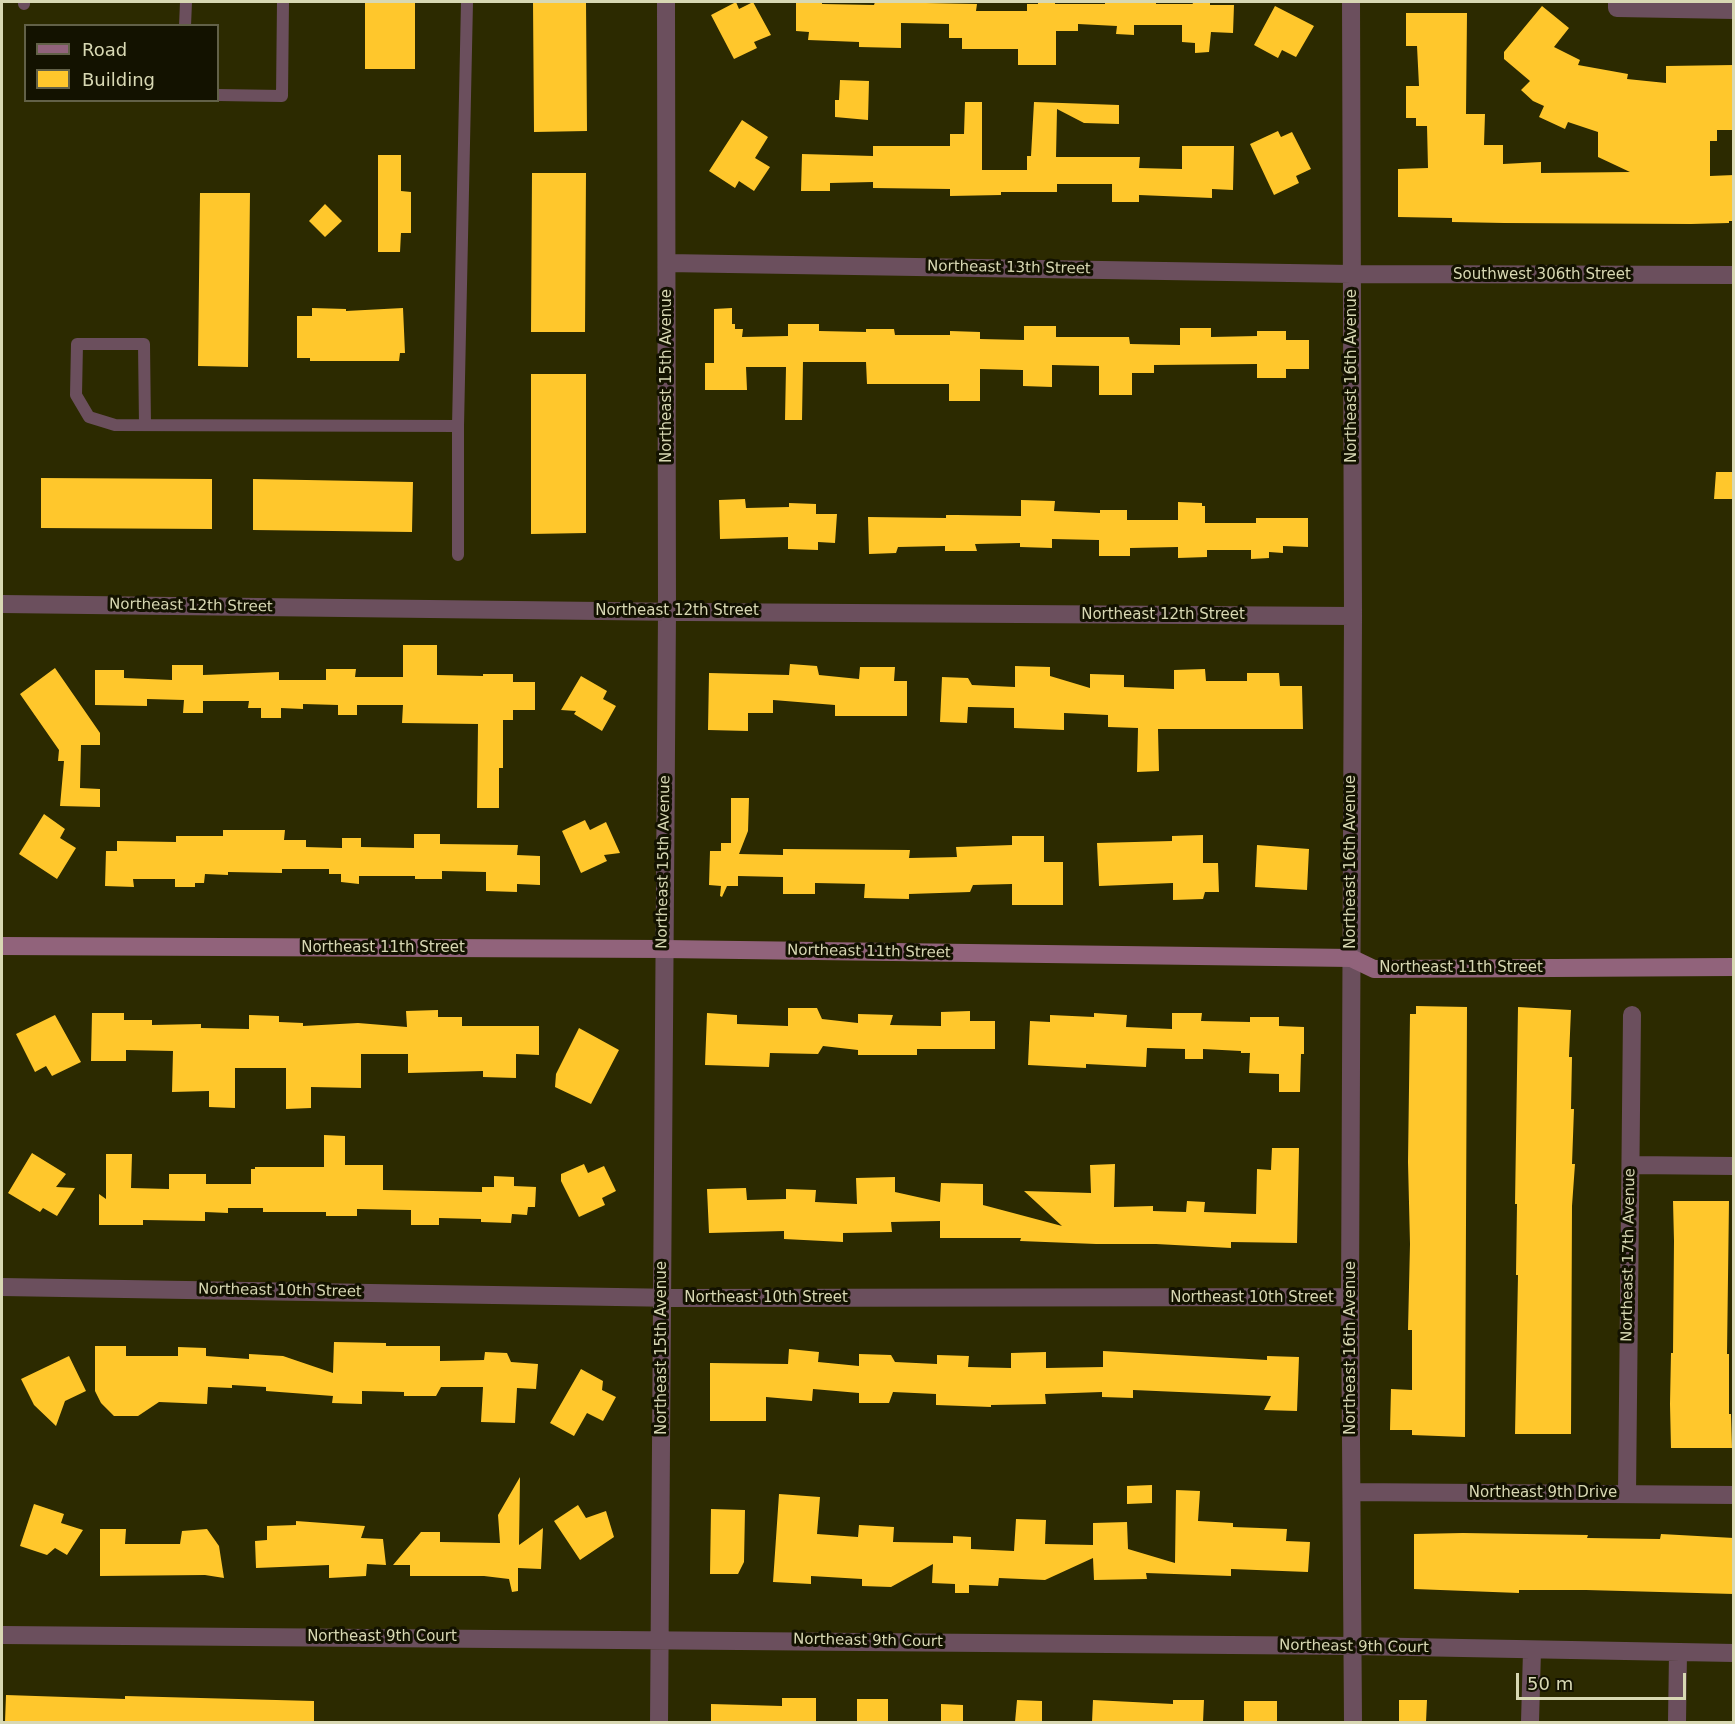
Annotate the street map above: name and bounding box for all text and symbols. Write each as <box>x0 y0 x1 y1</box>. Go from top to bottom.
legend <box>24 24 219 102</box>
text: Road <box>82 39 127 60</box>
text: Building <box>82 69 155 90</box>
street label: Northeast 13th Street <box>927 258 1091 278</box>
street label: Southwest 306th Street <box>1453 266 1631 284</box>
street label: Northeast 15th Avenue <box>658 289 676 463</box>
street label: Northeast 16th Avenue <box>1343 289 1361 463</box>
street label: Northeast 12th Street <box>109 596 273 616</box>
street label: Northeast 12th Street <box>595 602 759 620</box>
street label: Northeast 12th Street <box>1081 606 1245 624</box>
street label: Northeast 15th Avenue <box>653 775 675 949</box>
street label: Northeast 16th Avenue <box>1342 775 1360 949</box>
street label: Northeast 11th Street <box>301 939 465 957</box>
street label: Northeast 11th Street <box>787 942 951 962</box>
street label: Northeast 11th Street <box>1379 959 1543 977</box>
street label: Northeast 17th Avenue <box>1618 1168 1640 1342</box>
street label: Northeast 15th Avenue <box>653 1261 671 1435</box>
street label: Northeast 16th Avenue <box>1342 1261 1360 1435</box>
street label: Northeast 10th Street <box>198 1281 362 1301</box>
street label: Northeast 10th Street <box>684 1289 848 1307</box>
street label: Northeast 10th Street <box>1170 1289 1334 1307</box>
street label: Northeast 9th Drive <box>1469 1484 1617 1502</box>
street label: Northeast 9th Court <box>307 1628 457 1646</box>
street label: Northeast 9th Court <box>793 1631 943 1651</box>
street label: Northeast 9th Court <box>1279 1637 1429 1657</box>
scale bar <box>1519 1661 1688 1699</box>
text: 50 m <box>1527 1673 1573 1694</box>

